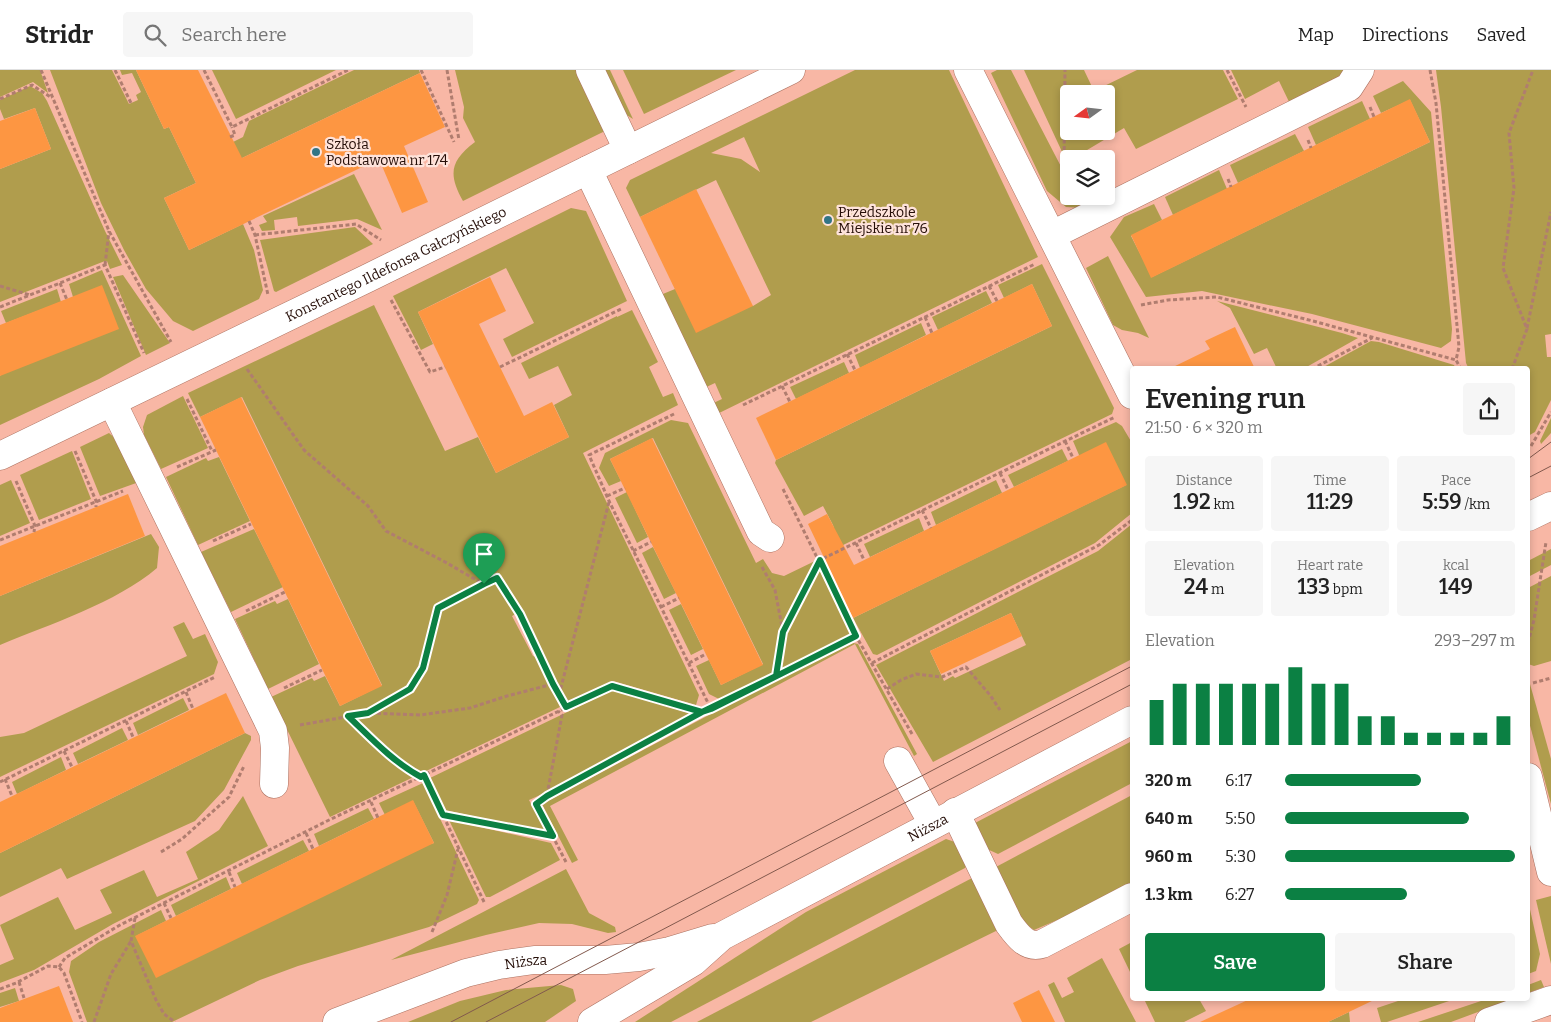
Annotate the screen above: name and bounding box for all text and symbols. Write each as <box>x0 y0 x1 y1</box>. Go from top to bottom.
search box <box>123 12 473 57</box>
text: Stridr <box>25 21 93 49</box>
icon: search <box>141 21 169 49</box>
text: Search here <box>181 23 287 46</box>
text: Map <box>1298 24 1334 46</box>
text: Directions <box>1362 24 1449 46</box>
text: Saved <box>1477 24 1526 46</box>
north arrow <box>1060 85 1115 140</box>
map controls <box>1060 85 1115 205</box>
place label: Szkoła Podstawowa nr 174 <box>326 136 448 169</box>
marker: Szkoła Podstawowa nr 174 <box>310 146 322 158</box>
button: layers <box>1060 150 1115 205</box>
street label: Konstantego Ildefonsa Gałczyńskiego <box>283 203 509 325</box>
place label: Przedszkole Miejskie nr 76 <box>838 204 928 237</box>
marker: Przedszkole Miejskie nr 76 <box>822 214 834 226</box>
text: Evening run <box>1145 382 1305 415</box>
button: share <box>1463 383 1515 435</box>
text: 21:50 · 6 × 320 m <box>1145 418 1263 437</box>
text: Distance <box>1176 472 1232 489</box>
text: Time <box>1313 472 1347 489</box>
text: Pace <box>1441 472 1471 489</box>
text: 1.92 <box>1173 489 1211 515</box>
text: 11:29 <box>1307 489 1353 515</box>
text: 5:59 <box>1422 489 1462 515</box>
text: km <box>1211 496 1235 513</box>
text: /km <box>1462 496 1490 513</box>
pin <box>463 533 505 584</box>
icon: arrive <box>470 540 498 568</box>
text: Elevation <box>1173 557 1235 574</box>
text: Heart rate <box>1297 557 1363 574</box>
text: kcal <box>1443 557 1469 574</box>
text: 24 <box>1184 574 1208 600</box>
text: 133 <box>1297 574 1330 600</box>
text: 149 <box>1439 574 1473 600</box>
text: m <box>1208 581 1224 598</box>
text: bpm <box>1330 581 1363 598</box>
text: Elevation <box>1145 631 1215 650</box>
text: 293–297 m <box>1434 631 1515 650</box>
text: 320 m <box>1145 771 1192 790</box>
text: 6:17 <box>1225 771 1252 790</box>
text: 640 m <box>1145 809 1193 828</box>
text: 5:50 <box>1225 809 1256 828</box>
street label: Niższa <box>905 810 951 845</box>
text: 960 m <box>1145 847 1192 866</box>
text: 5:30 <box>1225 847 1256 866</box>
text: 1.3 km <box>1145 885 1192 904</box>
text: 6:27 <box>1225 885 1254 904</box>
button: Save <box>1145 933 1325 991</box>
button: Share <box>1335 933 1515 991</box>
street label: Niższa <box>503 952 548 973</box>

